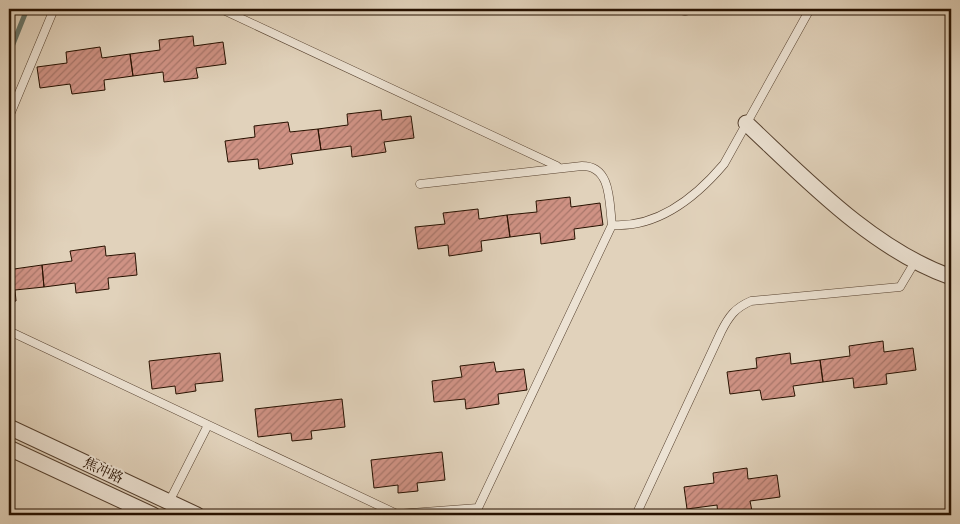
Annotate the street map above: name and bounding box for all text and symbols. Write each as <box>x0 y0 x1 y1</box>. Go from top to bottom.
street label: 焦冲路 <box>80 454 126 488</box>

